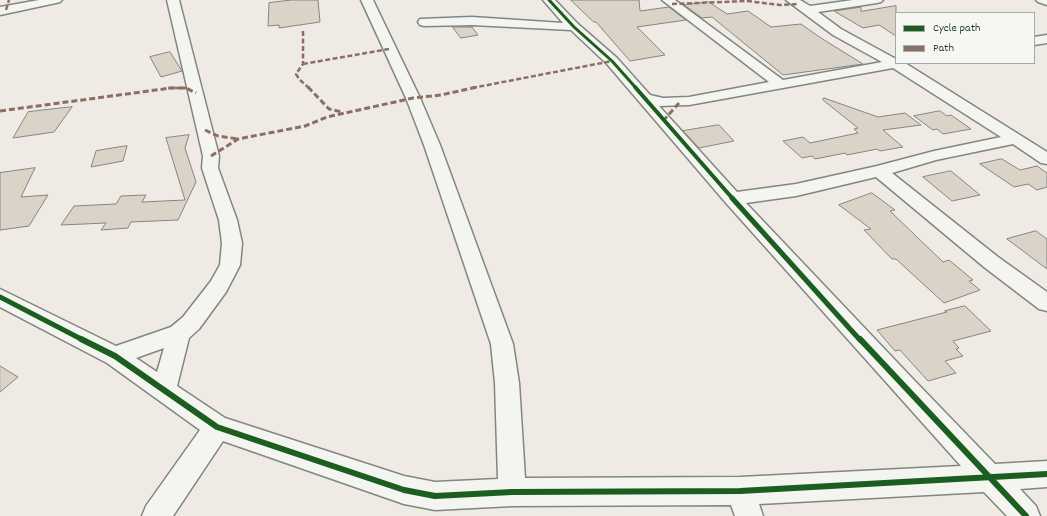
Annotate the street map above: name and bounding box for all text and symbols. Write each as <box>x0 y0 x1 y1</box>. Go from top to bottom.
legend <box>895 12 1035 64</box>
text: Cycle path <box>933 20 981 37</box>
text: Path <box>933 40 954 57</box>

